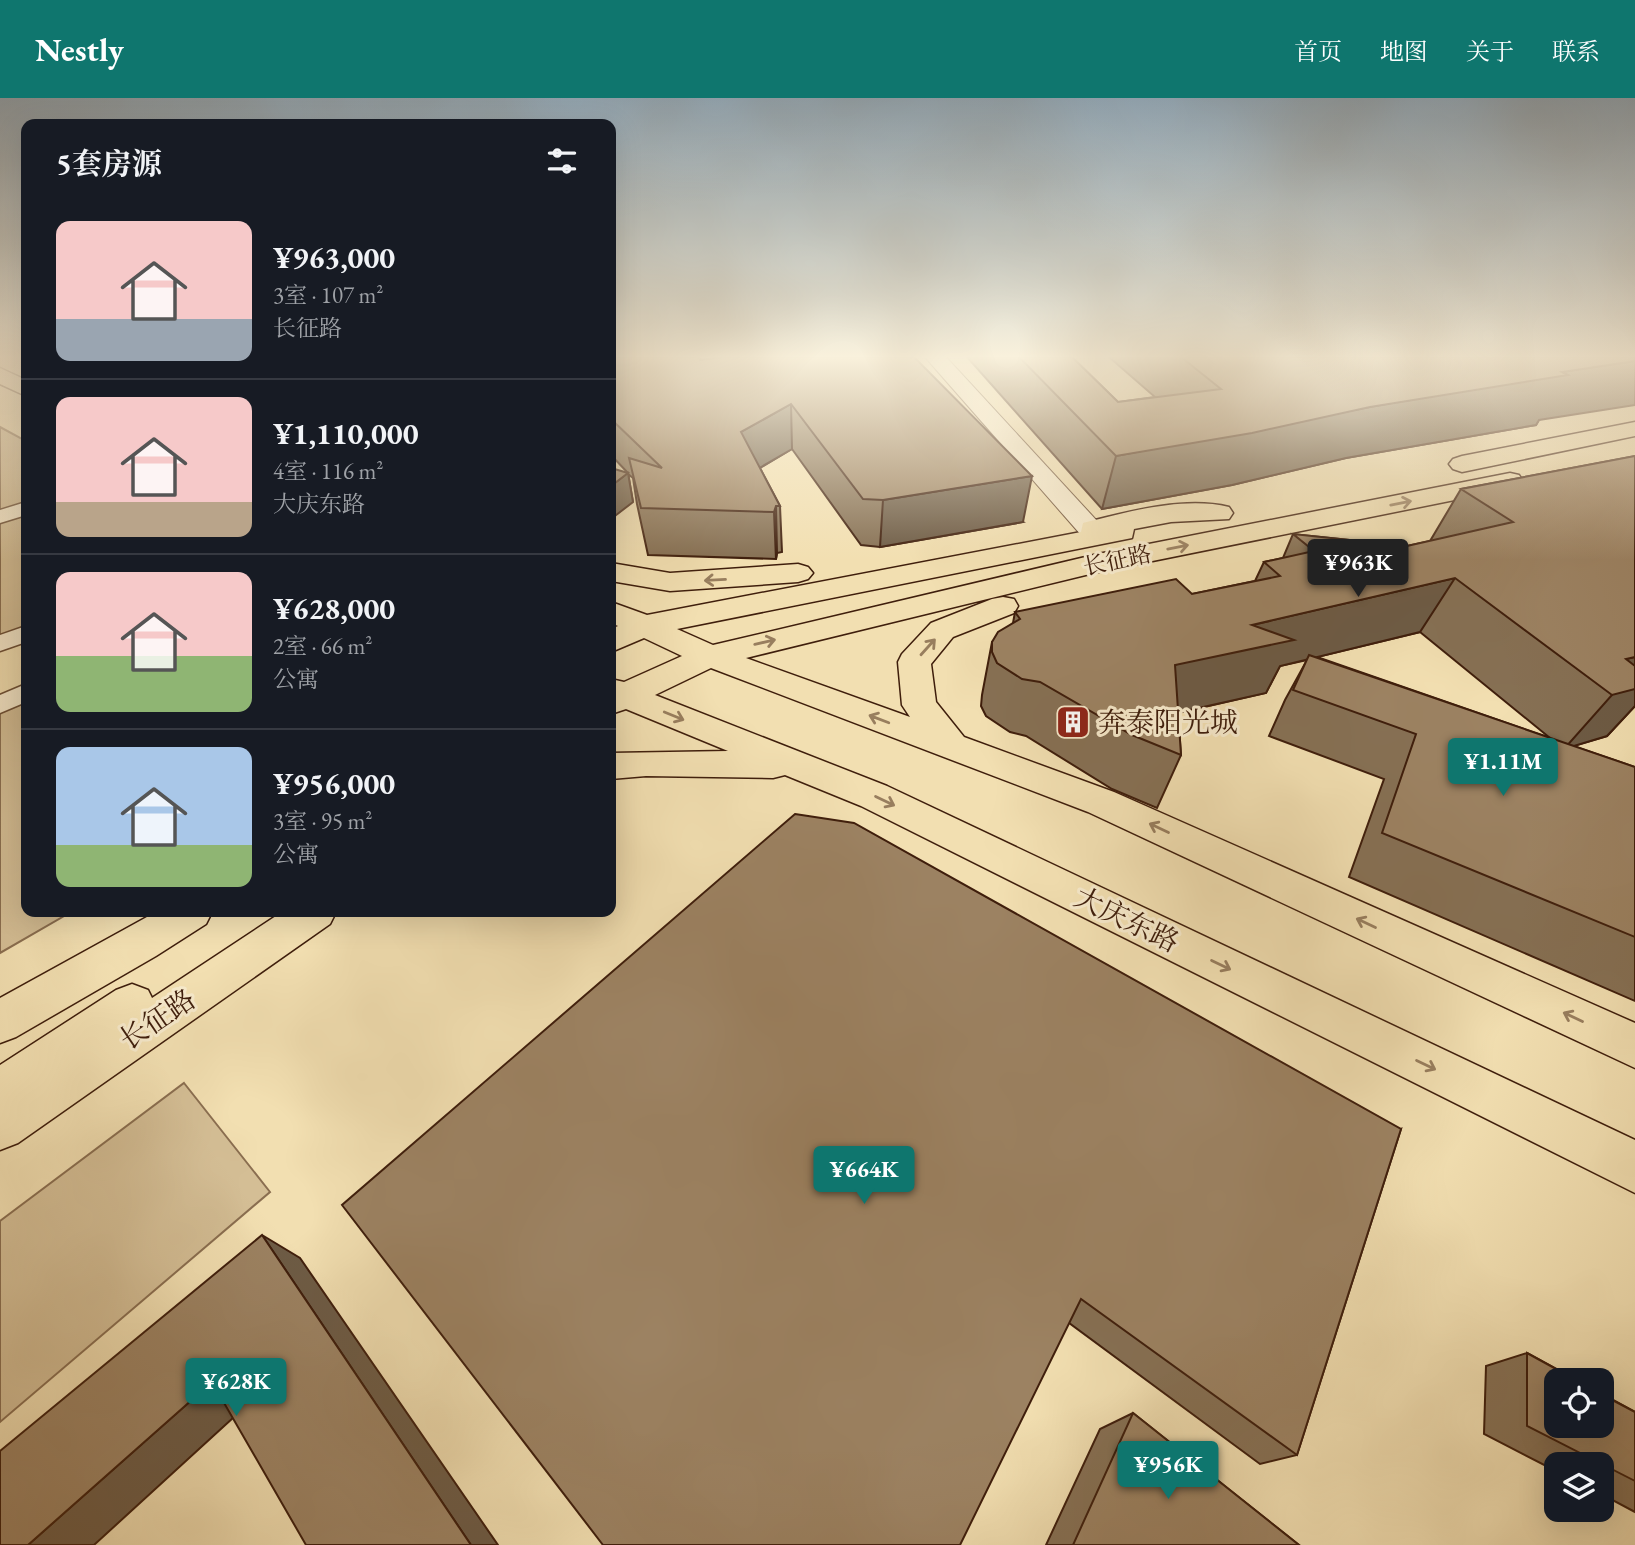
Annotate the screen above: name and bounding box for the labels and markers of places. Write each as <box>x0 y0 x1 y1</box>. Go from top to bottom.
pin: ¥963K <box>1309 540 1407 599</box>
building icon: 奔泰阳光城 <box>1054 703 1092 741</box>
place label: 奔泰阳光城 <box>1098 704 1238 740</box>
pin: ¥1.11M <box>1446 738 1560 798</box>
pin: ¥664K <box>815 1146 913 1206</box>
pin: ¥628K <box>187 1358 285 1418</box>
pin: ¥956K <box>1119 1442 1217 1501</box>

